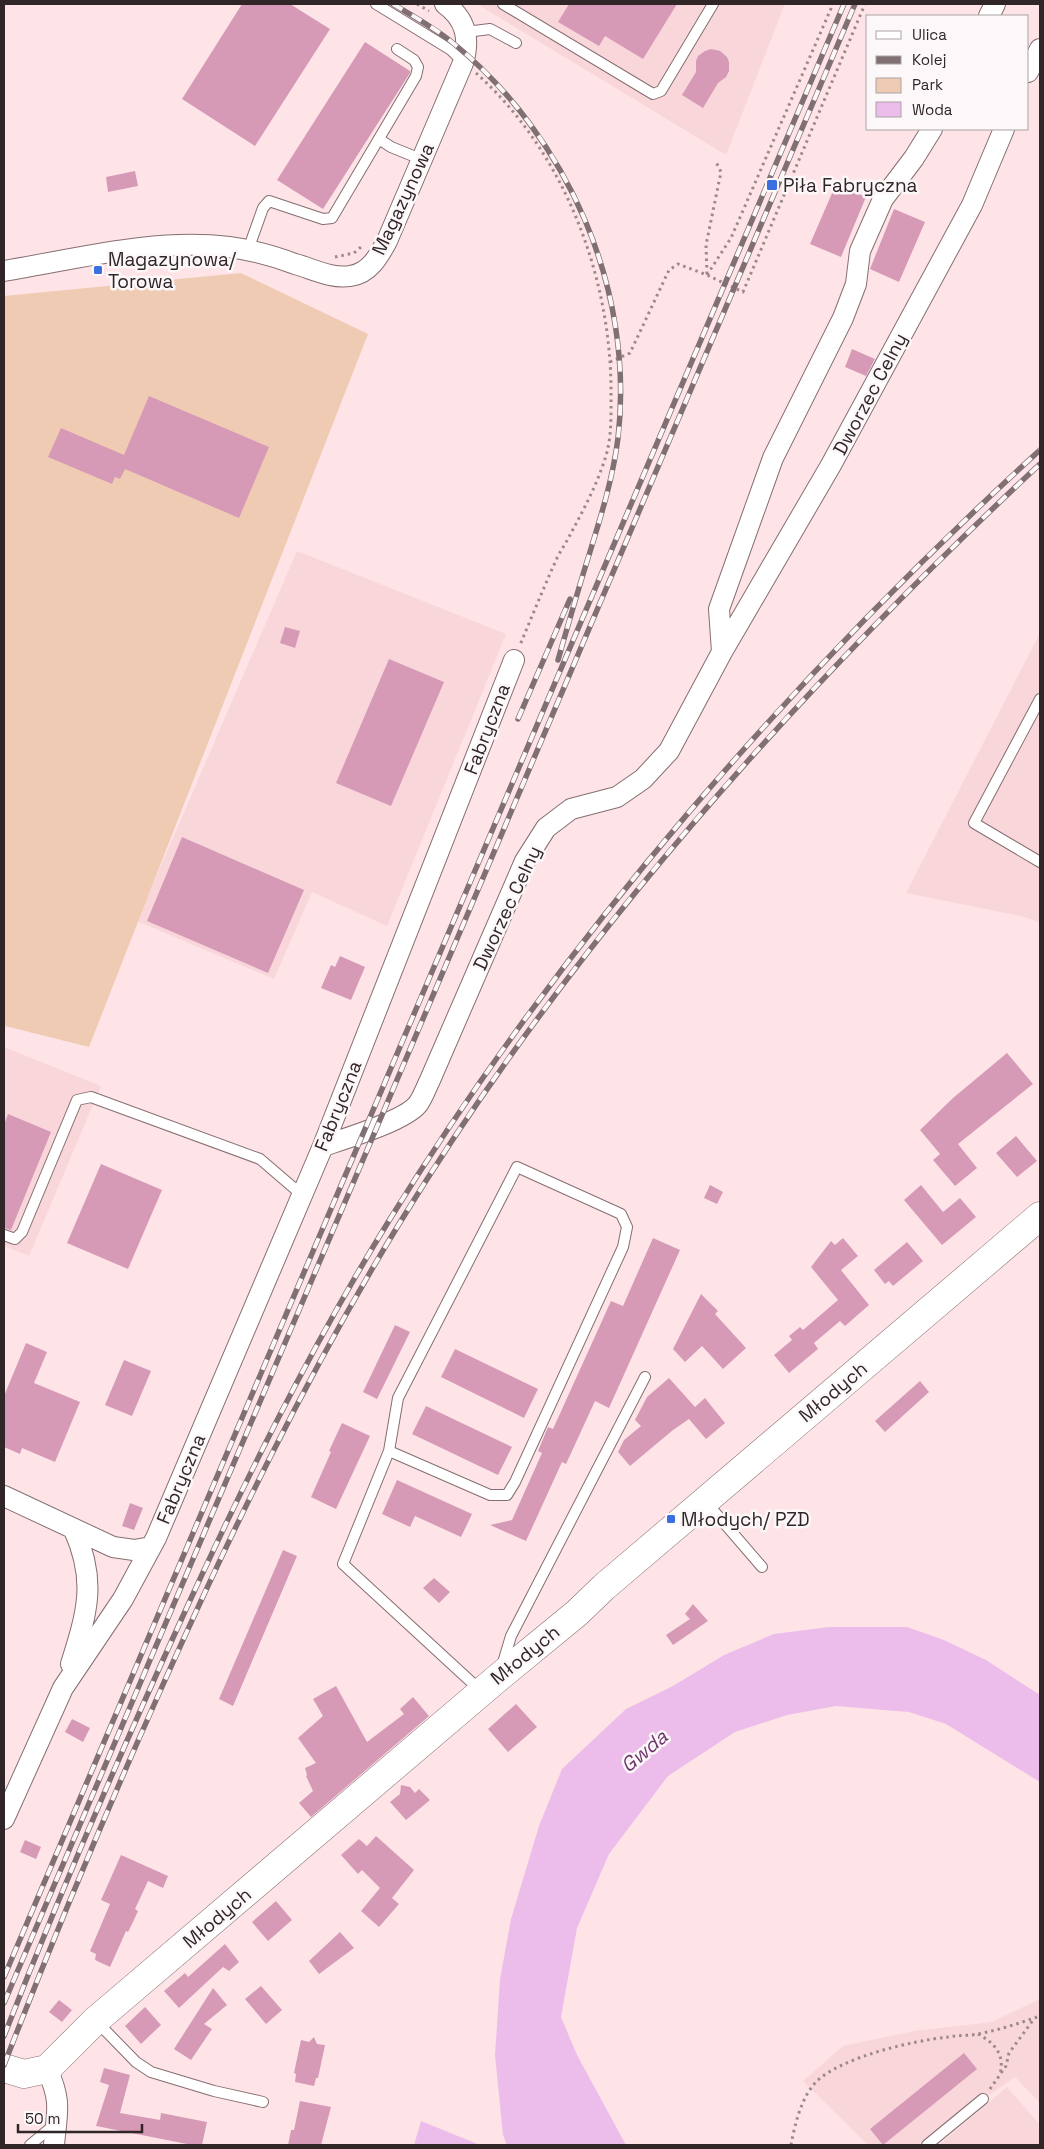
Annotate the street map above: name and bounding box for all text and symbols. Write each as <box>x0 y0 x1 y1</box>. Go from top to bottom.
legend <box>866 15 1029 130</box>
text: Ulica <box>912 25 947 44</box>
text: Kolej <box>912 50 946 69</box>
text: Park <box>912 75 943 94</box>
text: Woda <box>912 100 953 119</box>
street label: Magazynowa <box>366 139 440 259</box>
place label: Piła Fabryczna <box>783 173 918 198</box>
marker: Piła Fabryczna <box>765 178 779 192</box>
place label: Magazynowa/ Torowa <box>108 247 237 294</box>
marker: Magazynowa/ Torowa <box>92 264 104 276</box>
street label: Dworzec Celny <box>827 329 913 459</box>
street label: Fabryczna <box>458 680 516 778</box>
street label: Dworzec Celny <box>467 842 547 974</box>
street label: Fabryczna <box>309 1057 368 1155</box>
street label: Młodych <box>794 1356 872 1428</box>
street label: Fabryczna <box>151 1430 211 1528</box>
place label: Młodych/ PZD <box>681 1507 810 1532</box>
marker: Młodych/ PZD <box>665 1513 677 1525</box>
street label: Młodych <box>485 1619 565 1691</box>
water label: Gwda <box>615 1724 673 1778</box>
street label: Młodych <box>178 1882 256 1954</box>
scale bar <box>18 2102 141 2134</box>
text: 50 m <box>25 2109 60 2128</box>

